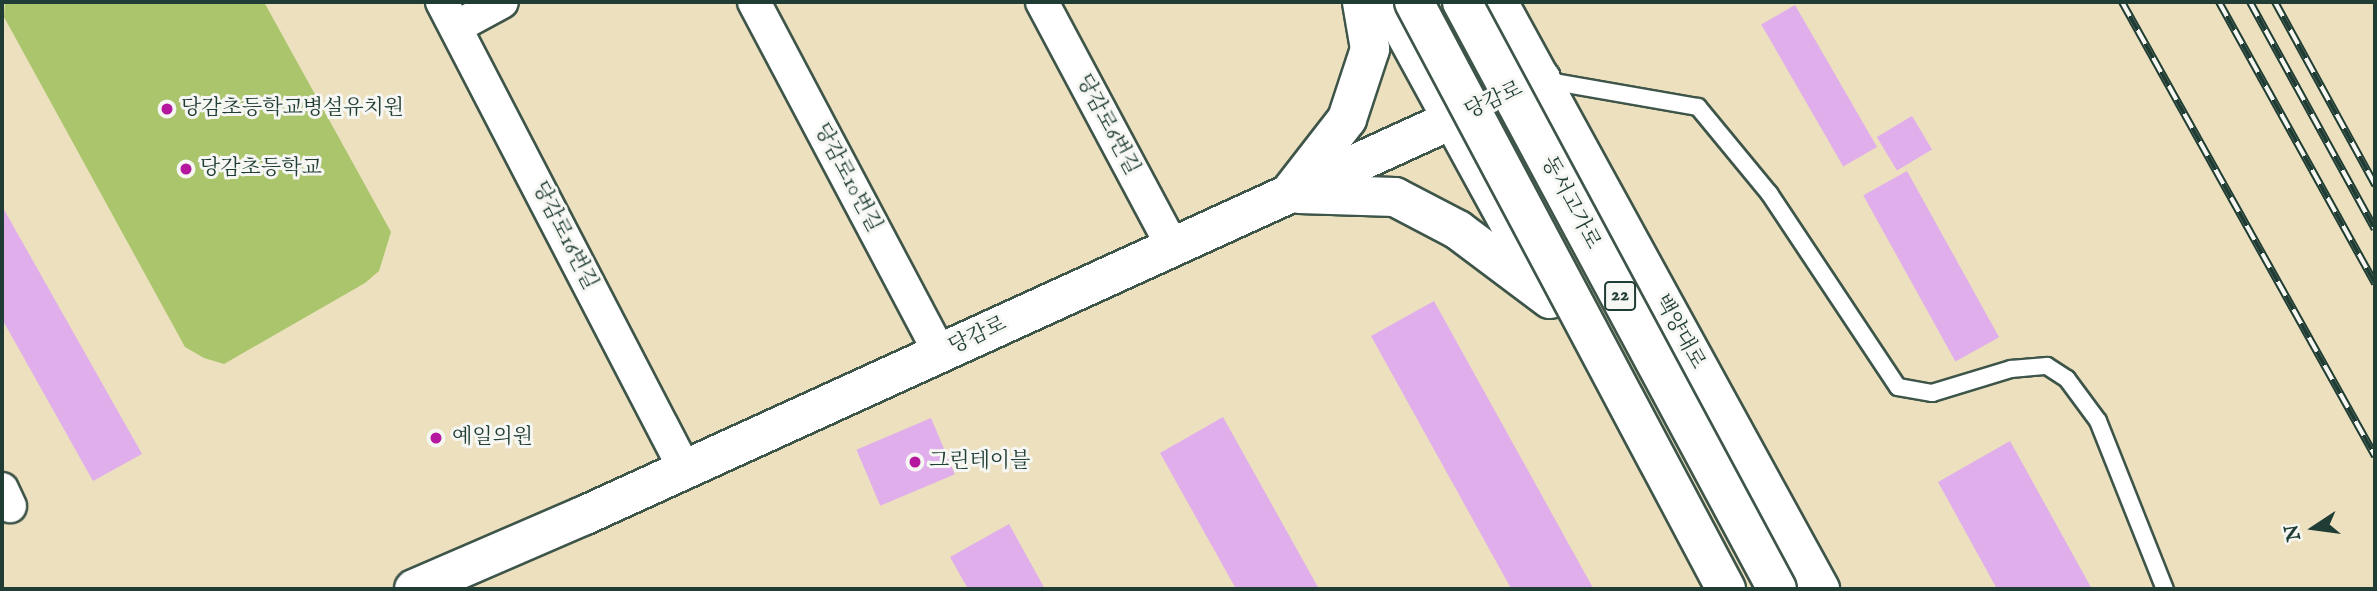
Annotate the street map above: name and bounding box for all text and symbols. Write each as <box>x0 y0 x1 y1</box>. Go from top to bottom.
street label: 당감로6번길 <box>1070 70 1144 180</box>
street label: 당감로 <box>1461 77 1527 125</box>
place label: 당감초등학교병설유치원 <box>181 96 404 122</box>
marker: 당감초등학교병설유치원 <box>159 101 175 117</box>
street label: 당감로10번길 <box>808 119 886 237</box>
street label: 동서고가로 <box>1535 152 1605 254</box>
place label: 당감초등학교 <box>200 156 322 182</box>
marker: 당감초등학교 <box>178 161 194 177</box>
street label: 당감로16번길 <box>526 178 602 294</box>
road number: 22 <box>1602 280 1638 312</box>
street label: 백양대로 <box>1648 290 1710 374</box>
street label: 당감로 <box>945 312 1011 360</box>
place label: 예일의원 <box>452 425 533 451</box>
marker: 예일의원 <box>426 428 446 448</box>
place label: 그린테이블 <box>929 449 1030 475</box>
marker: 그린테이블 <box>907 454 923 470</box>
north arrow <box>2279 493 2349 563</box>
text: N <box>2280 522 2307 543</box>

